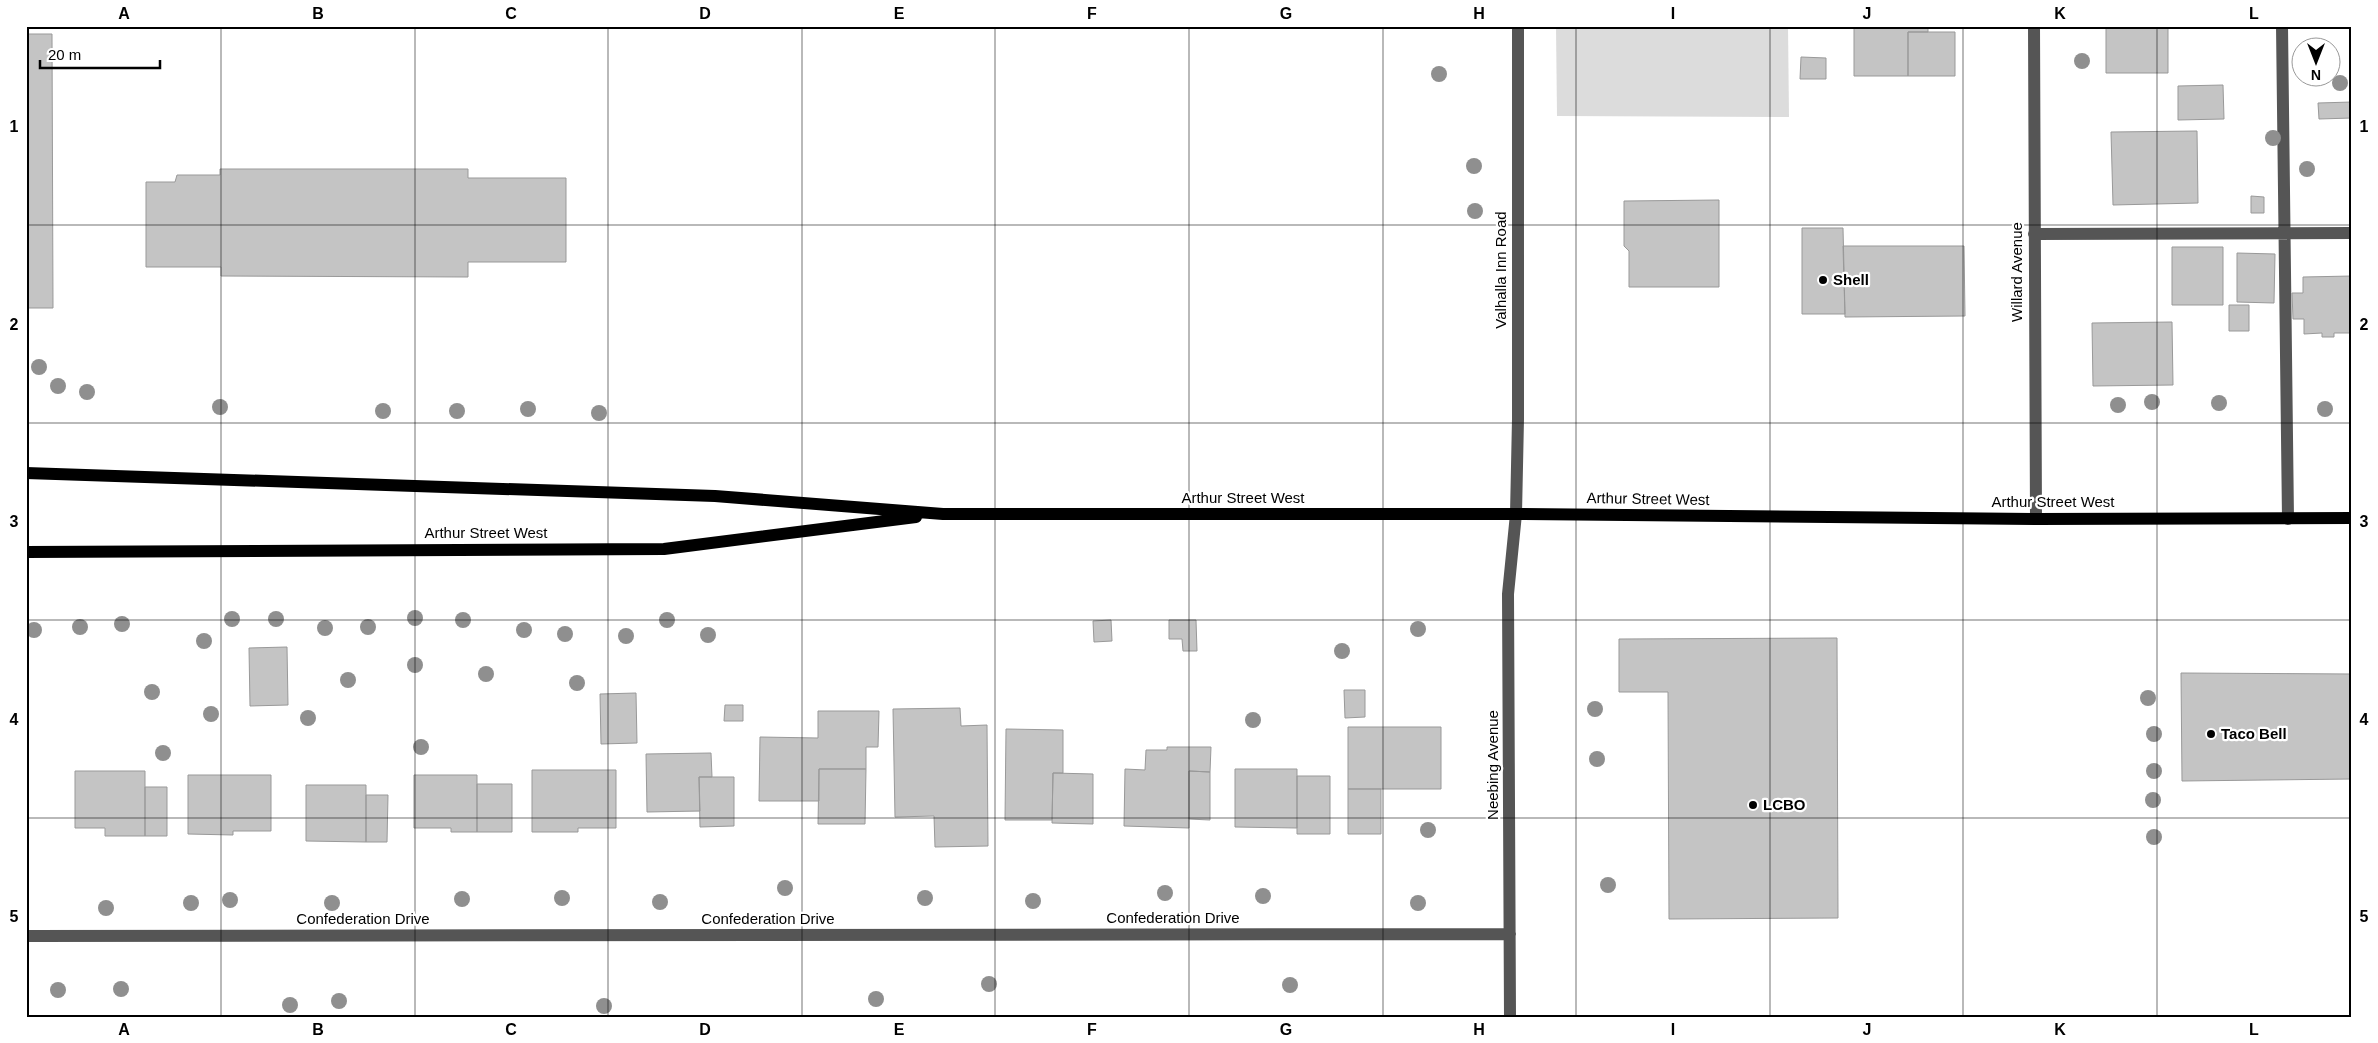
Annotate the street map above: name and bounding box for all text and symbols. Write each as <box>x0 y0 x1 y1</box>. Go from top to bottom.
text: A <box>118 5 130 22</box>
text: B <box>312 5 324 22</box>
text: C <box>505 5 517 22</box>
text: D <box>699 5 711 22</box>
text: E <box>894 5 905 22</box>
text: F <box>1087 5 1097 22</box>
text: G <box>1280 5 1292 22</box>
text: H <box>1473 5 1485 22</box>
text: I <box>1671 5 1675 22</box>
text: J <box>1863 5 1871 22</box>
text: K <box>2054 5 2066 22</box>
text: L <box>2249 5 2259 22</box>
scale bar <box>40 38 160 70</box>
north arrow <box>2290 38 2340 88</box>
text: 20 m <box>48 46 81 63</box>
text: N <box>2311 67 2321 83</box>
text: 1 <box>10 118 19 135</box>
text: 1 <box>2360 118 2369 135</box>
street label: Valhalla Inn Road <box>1492 211 1509 329</box>
street label: Willard Avenue <box>2008 222 2025 322</box>
place label: Shell <box>1833 271 1869 288</box>
marker: Shell <box>1817 274 1829 286</box>
text: 2 <box>10 316 19 333</box>
text: 2 <box>2360 316 2369 333</box>
street label: Arthur Street West <box>1181 489 1305 506</box>
street label: Arthur Street West <box>1586 489 1711 508</box>
street label: Arthur Street West <box>1991 493 2115 510</box>
text: 3 <box>10 513 19 530</box>
text: 3 <box>2360 513 2369 530</box>
street label: Arthur Street West <box>424 524 548 541</box>
street label: Neebing Avenue <box>1484 710 1501 820</box>
text: 4 <box>10 711 19 728</box>
text: 4 <box>2360 711 2369 728</box>
place label: Taco Bell <box>2221 725 2287 742</box>
marker: Taco Bell <box>2205 728 2217 740</box>
place label: LCBO <box>1763 796 1806 813</box>
marker: LCBO <box>1747 799 1759 811</box>
text: 5 <box>10 908 19 925</box>
text: 5 <box>2360 908 2369 925</box>
street label: Confederation Drive <box>1106 909 1240 926</box>
street label: Confederation Drive <box>296 910 430 927</box>
street label: Confederation Drive <box>701 910 835 927</box>
text: A <box>118 1021 130 1038</box>
text: B <box>312 1021 324 1038</box>
text: C <box>505 1021 517 1038</box>
text: D <box>699 1021 711 1038</box>
text: E <box>894 1021 905 1038</box>
text: F <box>1087 1021 1097 1038</box>
text: G <box>1280 1021 1292 1038</box>
text: H <box>1473 1021 1485 1038</box>
text: I <box>1671 1021 1675 1038</box>
text: J <box>1863 1021 1871 1038</box>
text: K <box>2054 1021 2066 1038</box>
text: L <box>2249 1021 2259 1038</box>

